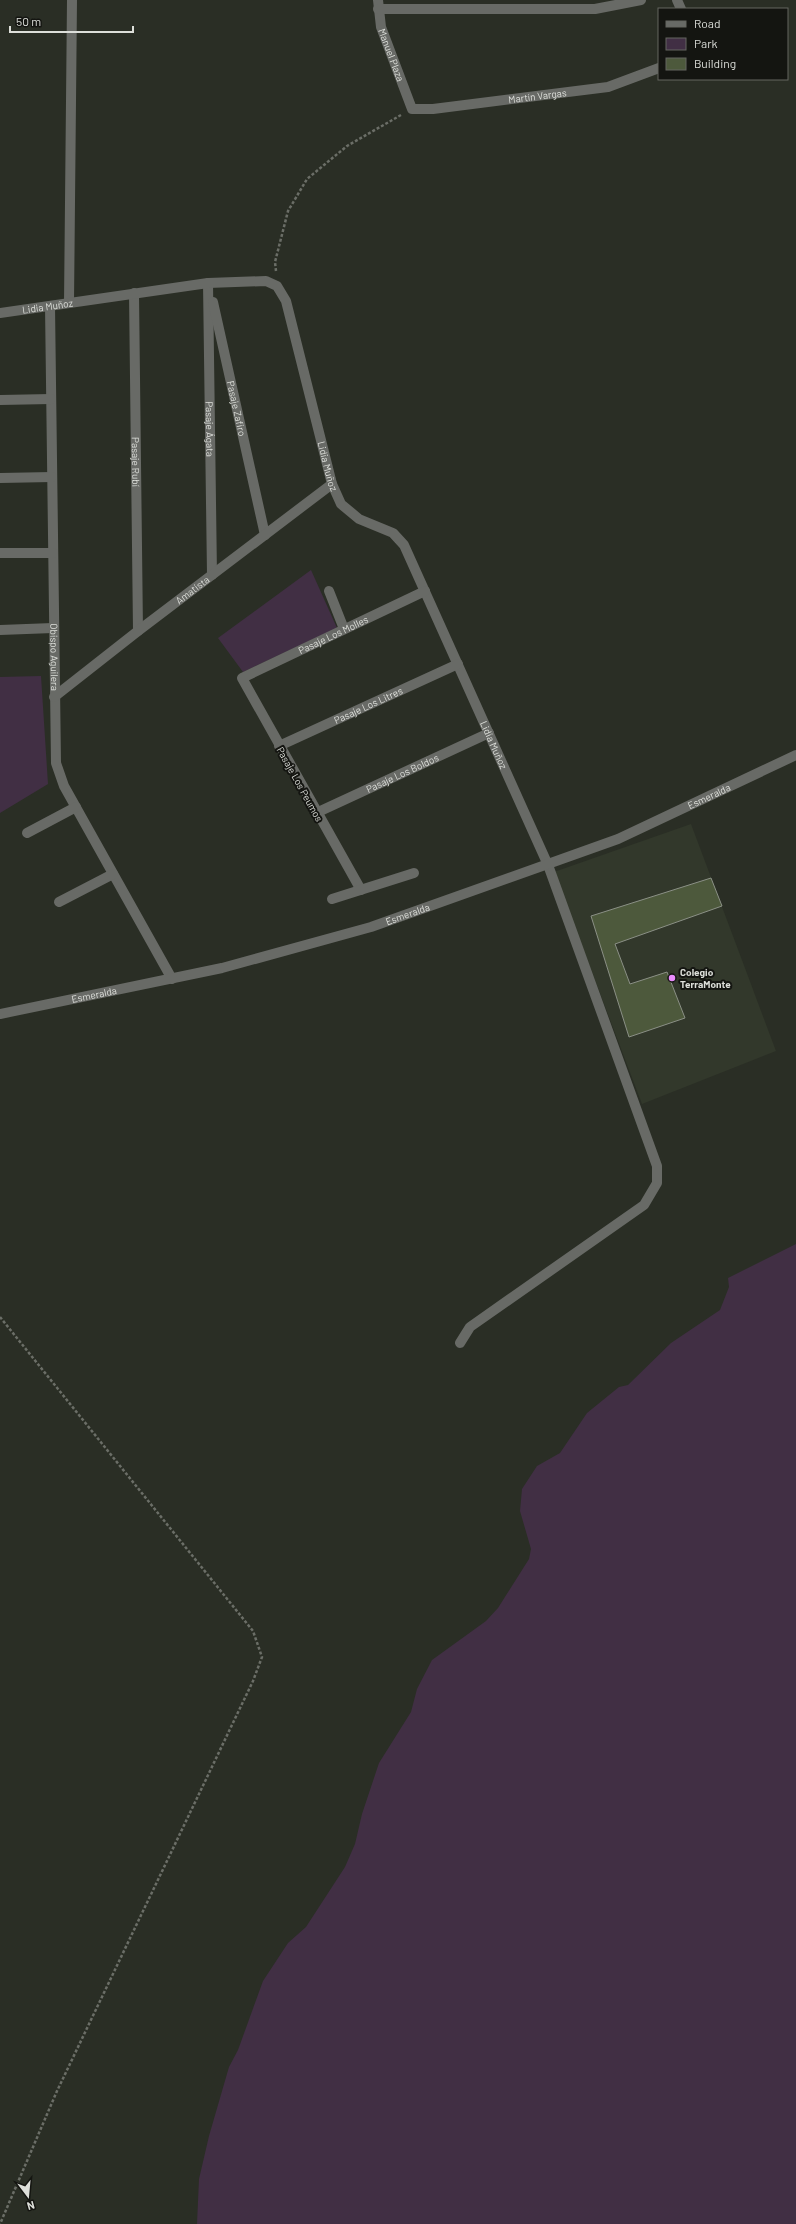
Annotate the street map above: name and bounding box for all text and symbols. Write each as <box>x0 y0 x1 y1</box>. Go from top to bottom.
scale bar <box>10 8 133 34</box>
legend <box>658 8 788 80</box>
text: 50 m <box>16 14 41 28</box>
text: Road <box>694 16 721 30</box>
street label: Manuel Plaza <box>376 27 407 83</box>
text: Park <box>694 36 718 50</box>
text: Building <box>694 56 736 70</box>
street label: Martín Vargas <box>508 86 567 105</box>
street label: Lidia Muñoz <box>21 296 74 316</box>
street label: Pasaje Zafiro <box>225 379 249 437</box>
street label: Pasaje Ágata <box>204 401 216 457</box>
street label: Pasaje Rubí <box>130 437 142 487</box>
street label: Lidia Muñoz <box>315 440 341 493</box>
street label: Amatista <box>173 573 212 606</box>
street label: Pasaje Los Molles <box>296 613 370 656</box>
street label: Obispo Aguilera <box>48 623 61 691</box>
street label: Pasaje Los Litres <box>332 684 405 726</box>
street label: Lidia Muñoz <box>478 719 510 771</box>
street label: Pasaje Los Peumos <box>275 745 326 824</box>
street label: Pasaje Los Boldos <box>364 751 441 795</box>
street label: Esmeralda <box>686 781 732 811</box>
street label: Esmeralda <box>384 901 431 927</box>
place label: Colegio TerraMonte <box>680 966 731 990</box>
marker: Colegio TerraMonte <box>667 973 677 983</box>
street label: Esmeralda <box>70 984 118 1005</box>
north arrow <box>8 2176 48 2216</box>
text: N <box>26 2199 36 2213</box>

